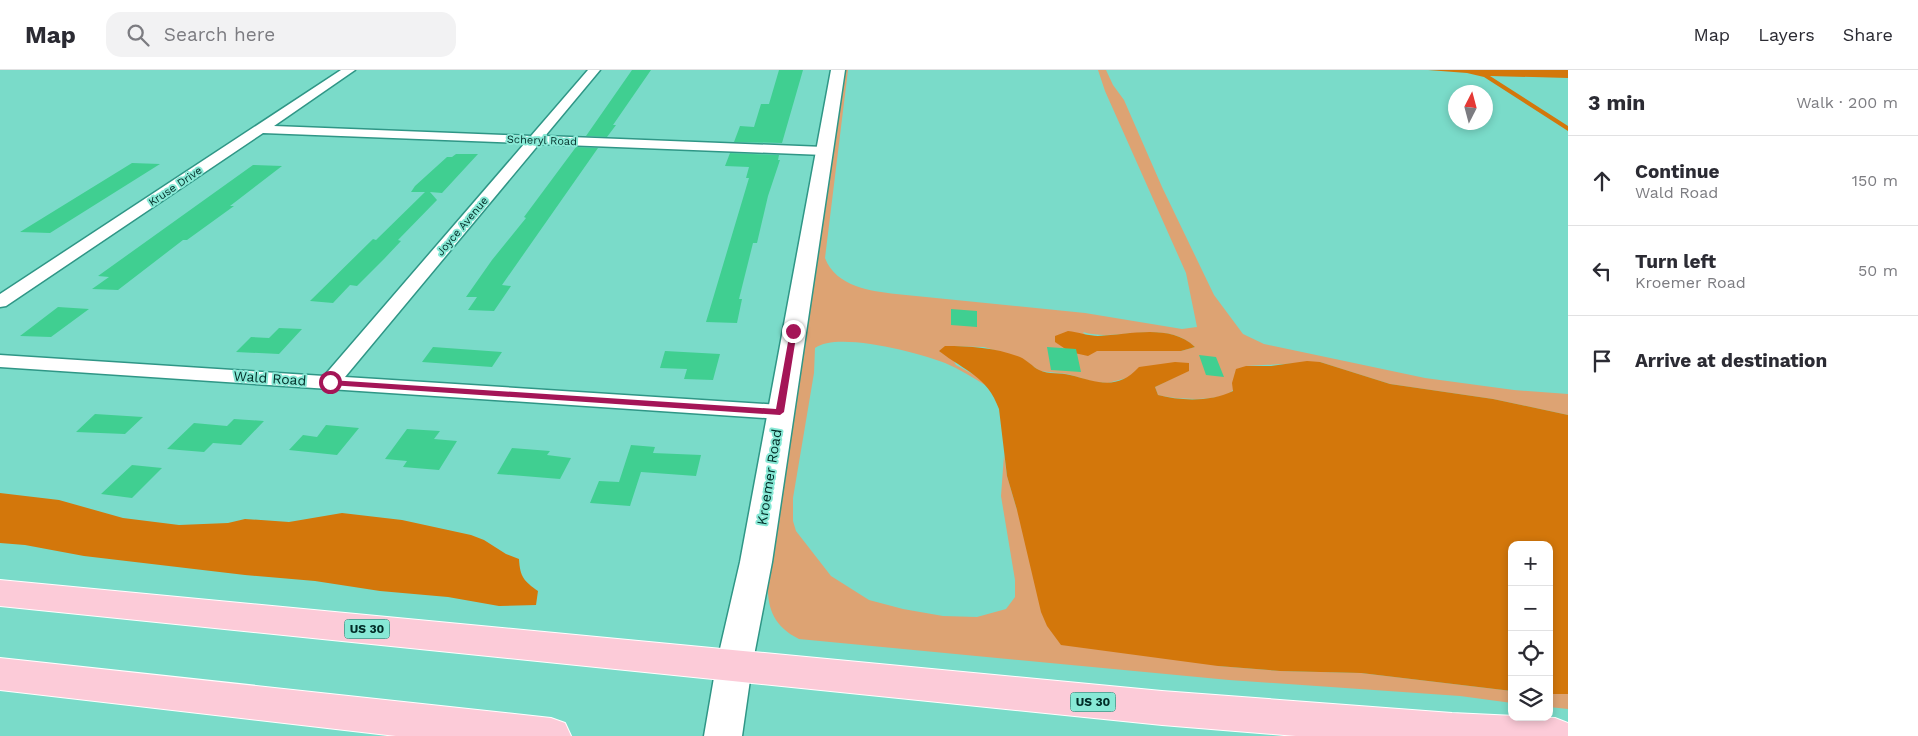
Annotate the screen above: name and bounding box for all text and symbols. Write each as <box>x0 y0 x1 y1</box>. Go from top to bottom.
search box <box>106 12 456 57</box>
text: Map <box>25 21 76 49</box>
icon: search <box>124 21 152 49</box>
text: Search here <box>164 23 275 46</box>
text: Map <box>1693 24 1730 45</box>
text: Layers <box>1758 24 1815 45</box>
text: Share <box>1843 24 1893 45</box>
north arrow <box>1448 85 1493 130</box>
text: 3 min <box>1588 90 1645 115</box>
text: Walk · 200 m <box>1796 93 1898 112</box>
street label: Scheryl Road <box>507 133 577 148</box>
text: Continue <box>1635 160 1719 183</box>
street label: Kruse Drive <box>146 164 205 209</box>
icon: ahead <box>1588 167 1616 195</box>
text: 150 m <box>1852 171 1898 190</box>
text: Wald Road <box>1635 183 1718 202</box>
street label: Joyce Avenue <box>434 194 491 258</box>
text: Turn left <box>1635 250 1716 273</box>
icon: left <box>1588 257 1616 285</box>
text: 50 m <box>1858 261 1898 280</box>
text: Kroemer Road <box>1635 273 1746 292</box>
route end <box>782 320 805 343</box>
icon: arrive <box>1588 347 1616 375</box>
text: Arrive at destination <box>1635 349 1827 372</box>
street label: Wald Road <box>233 367 307 389</box>
route start <box>319 371 342 394</box>
street label: Kroemer Road <box>754 428 784 526</box>
map controls <box>1508 541 1553 721</box>
button: + <box>1508 541 1553 586</box>
button: − <box>1508 586 1553 631</box>
road number: US 30 <box>344 620 390 638</box>
button: locate <box>1508 631 1553 676</box>
button: layers <box>1508 676 1553 721</box>
road number: US 30 <box>1070 692 1116 712</box>

